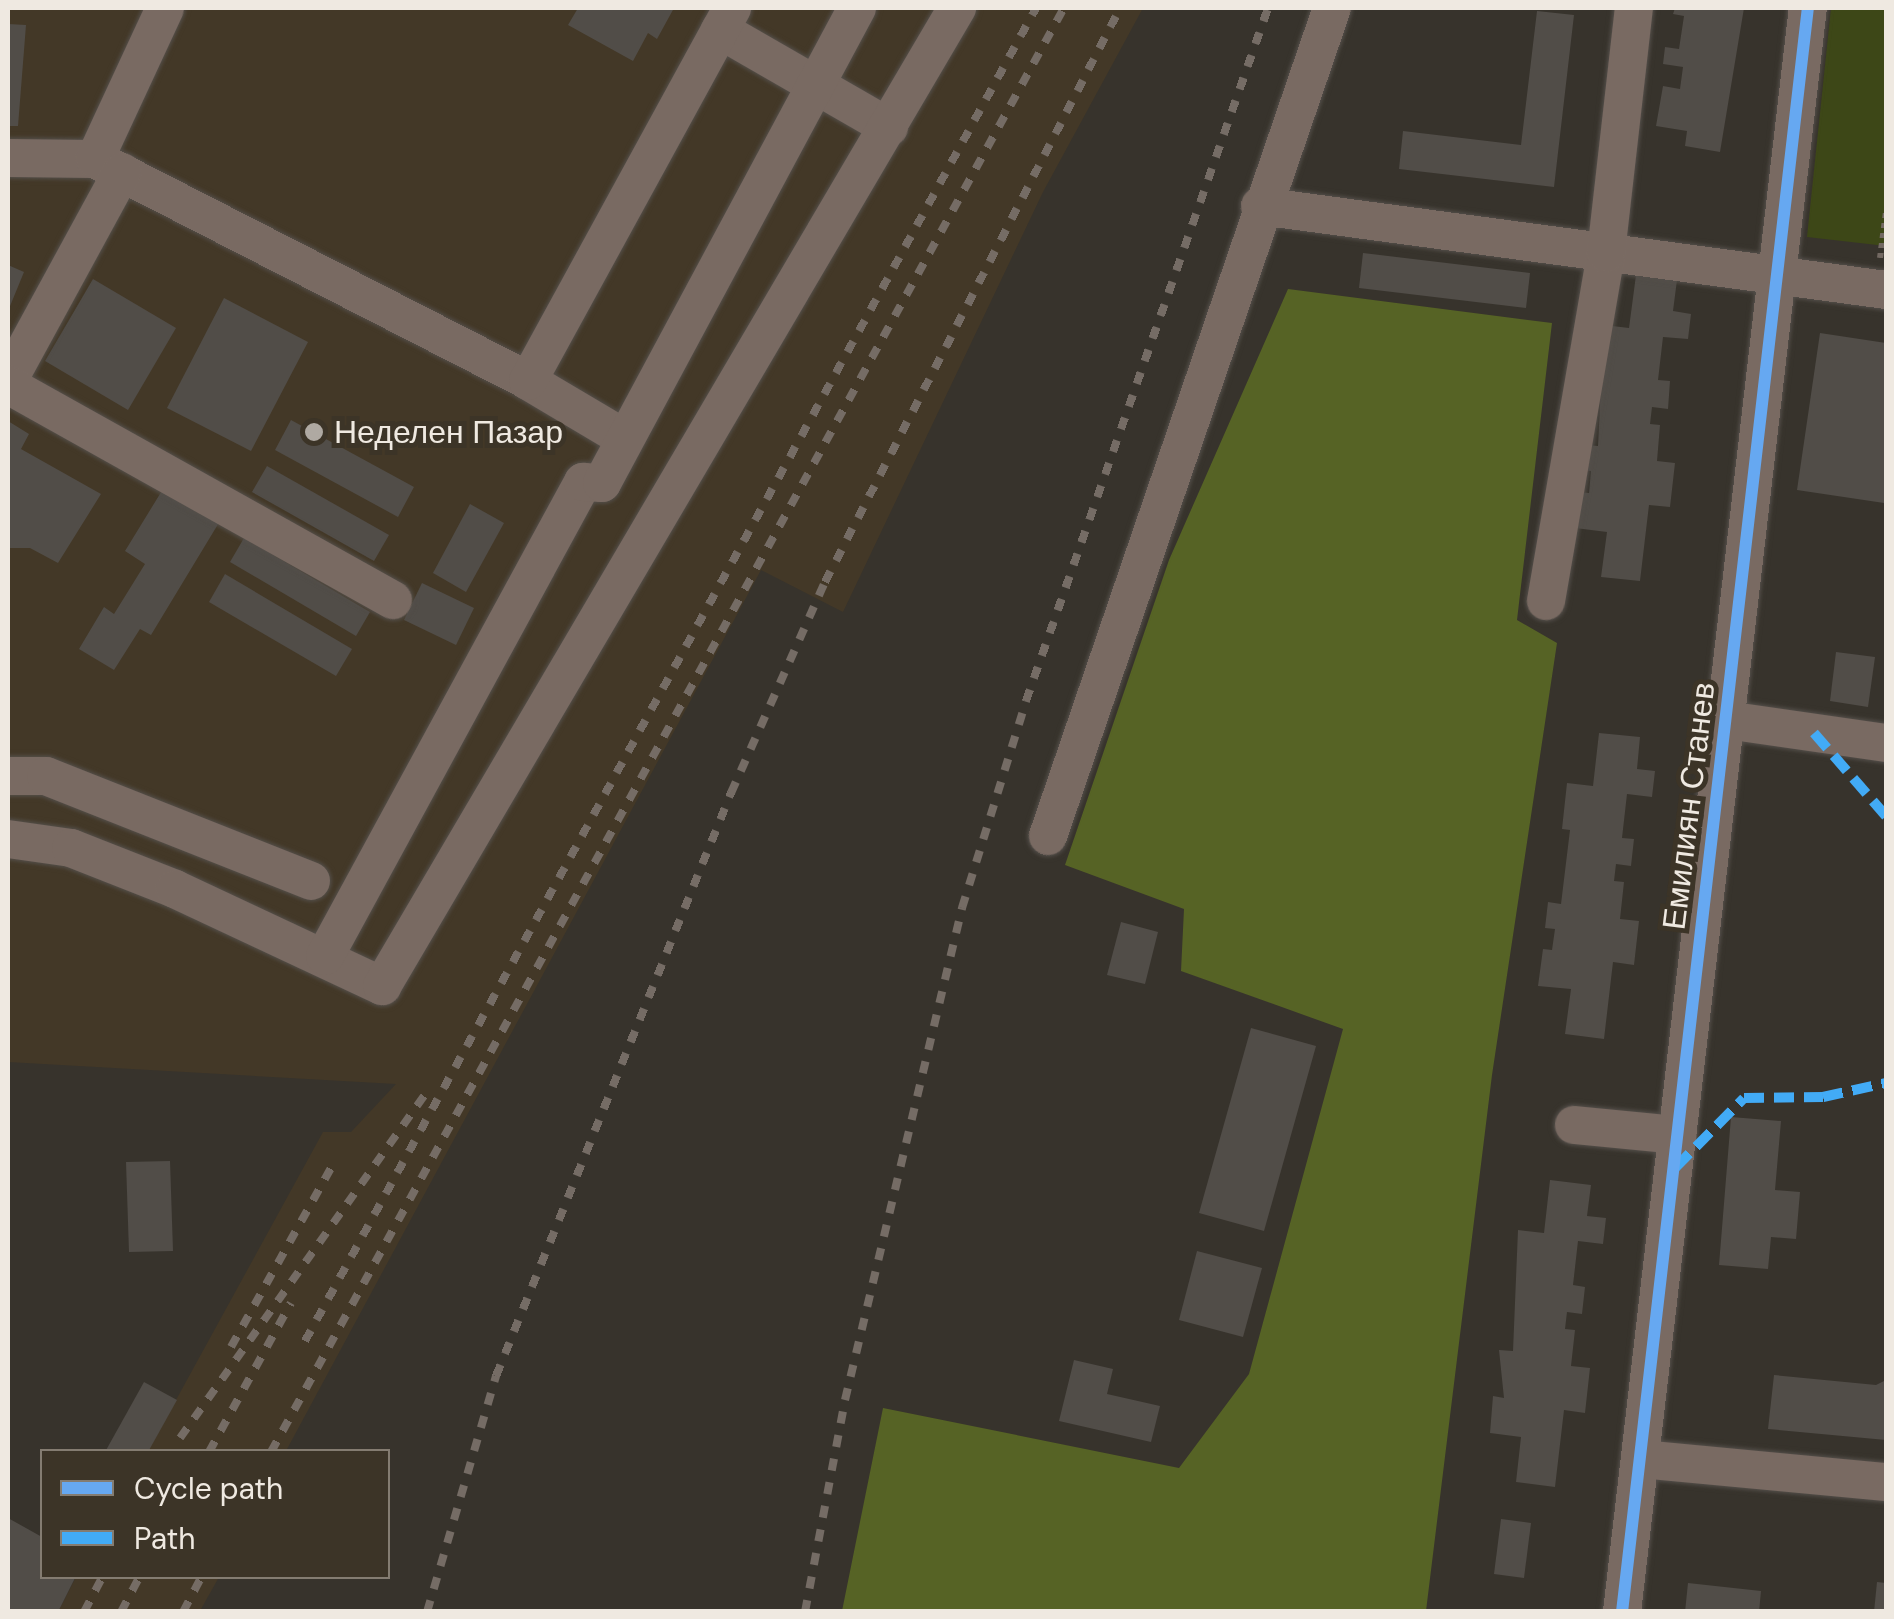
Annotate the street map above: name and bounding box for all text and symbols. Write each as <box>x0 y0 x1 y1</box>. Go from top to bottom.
place label: Неделен Пазар <box>334 413 563 451</box>
marker: Неделен Пазар <box>303 421 325 443</box>
street label: Емилиян Станев <box>1655 680 1723 932</box>
legend <box>40 1449 390 1579</box>
text: Cycle path <box>134 1469 283 1508</box>
text: Path <box>134 1519 196 1558</box>

